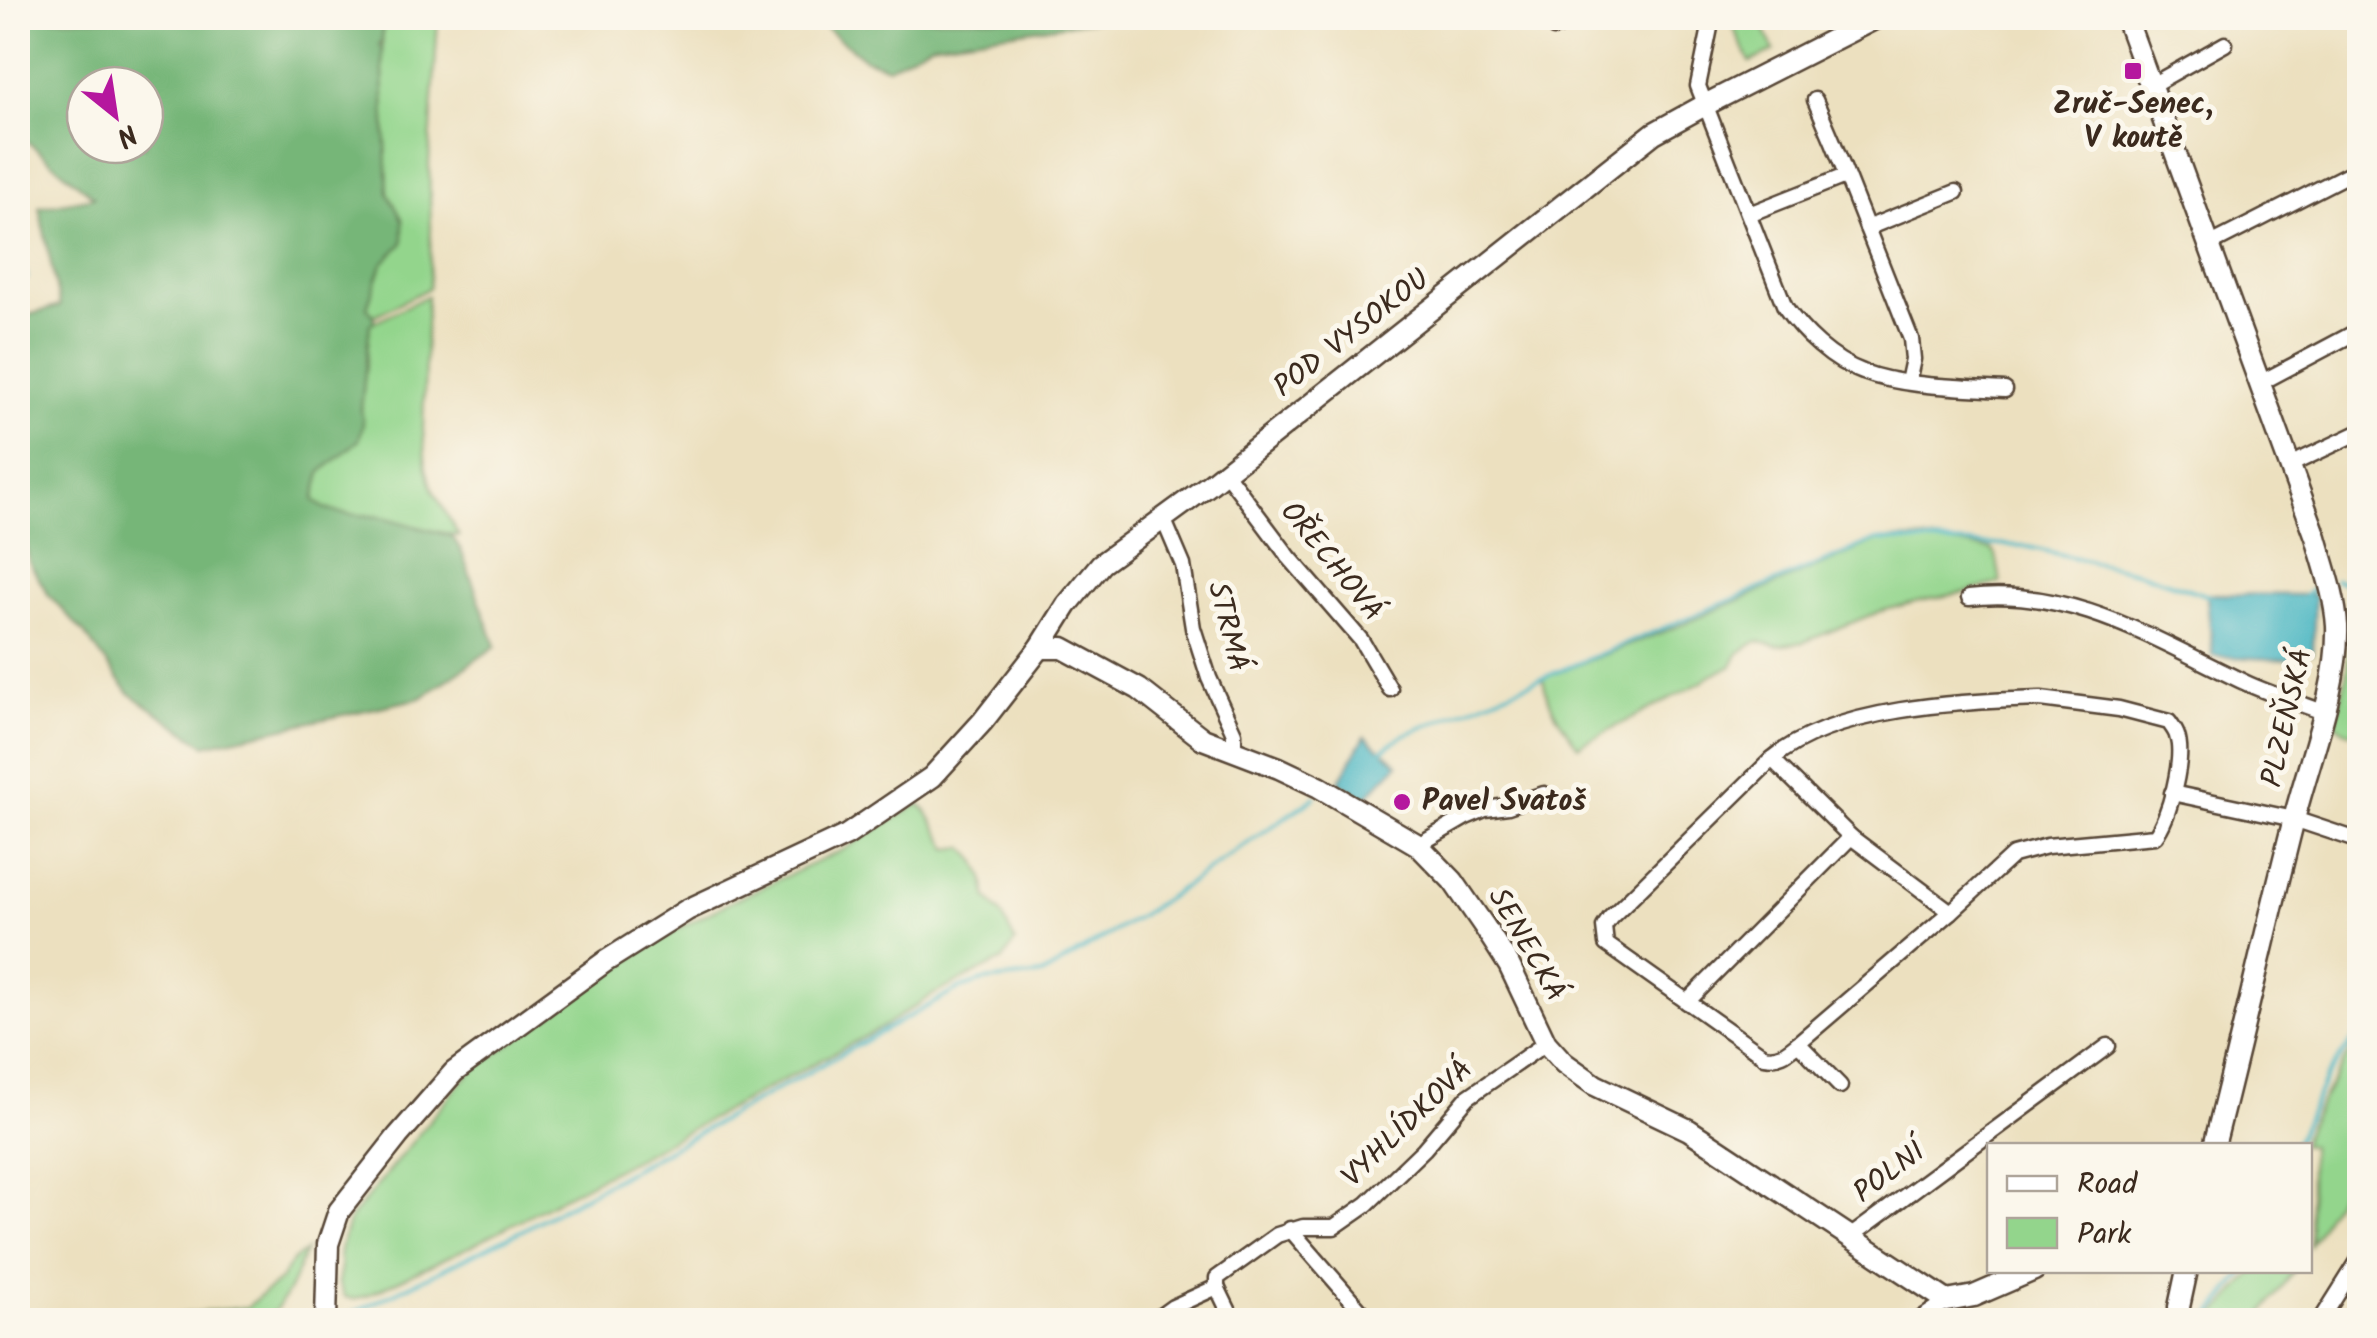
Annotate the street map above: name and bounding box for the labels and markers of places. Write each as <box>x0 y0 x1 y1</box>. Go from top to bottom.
marker: Zruč-Senec, V koutě <box>2122 60 2144 82</box>
place label: Zruč-Senec, V koutě <box>2053 81 2213 163</box>
place label: Pavel Svatoš <box>1422 778 1586 826</box>
marker: Pavel Svatoš <box>1391 791 1413 813</box>

